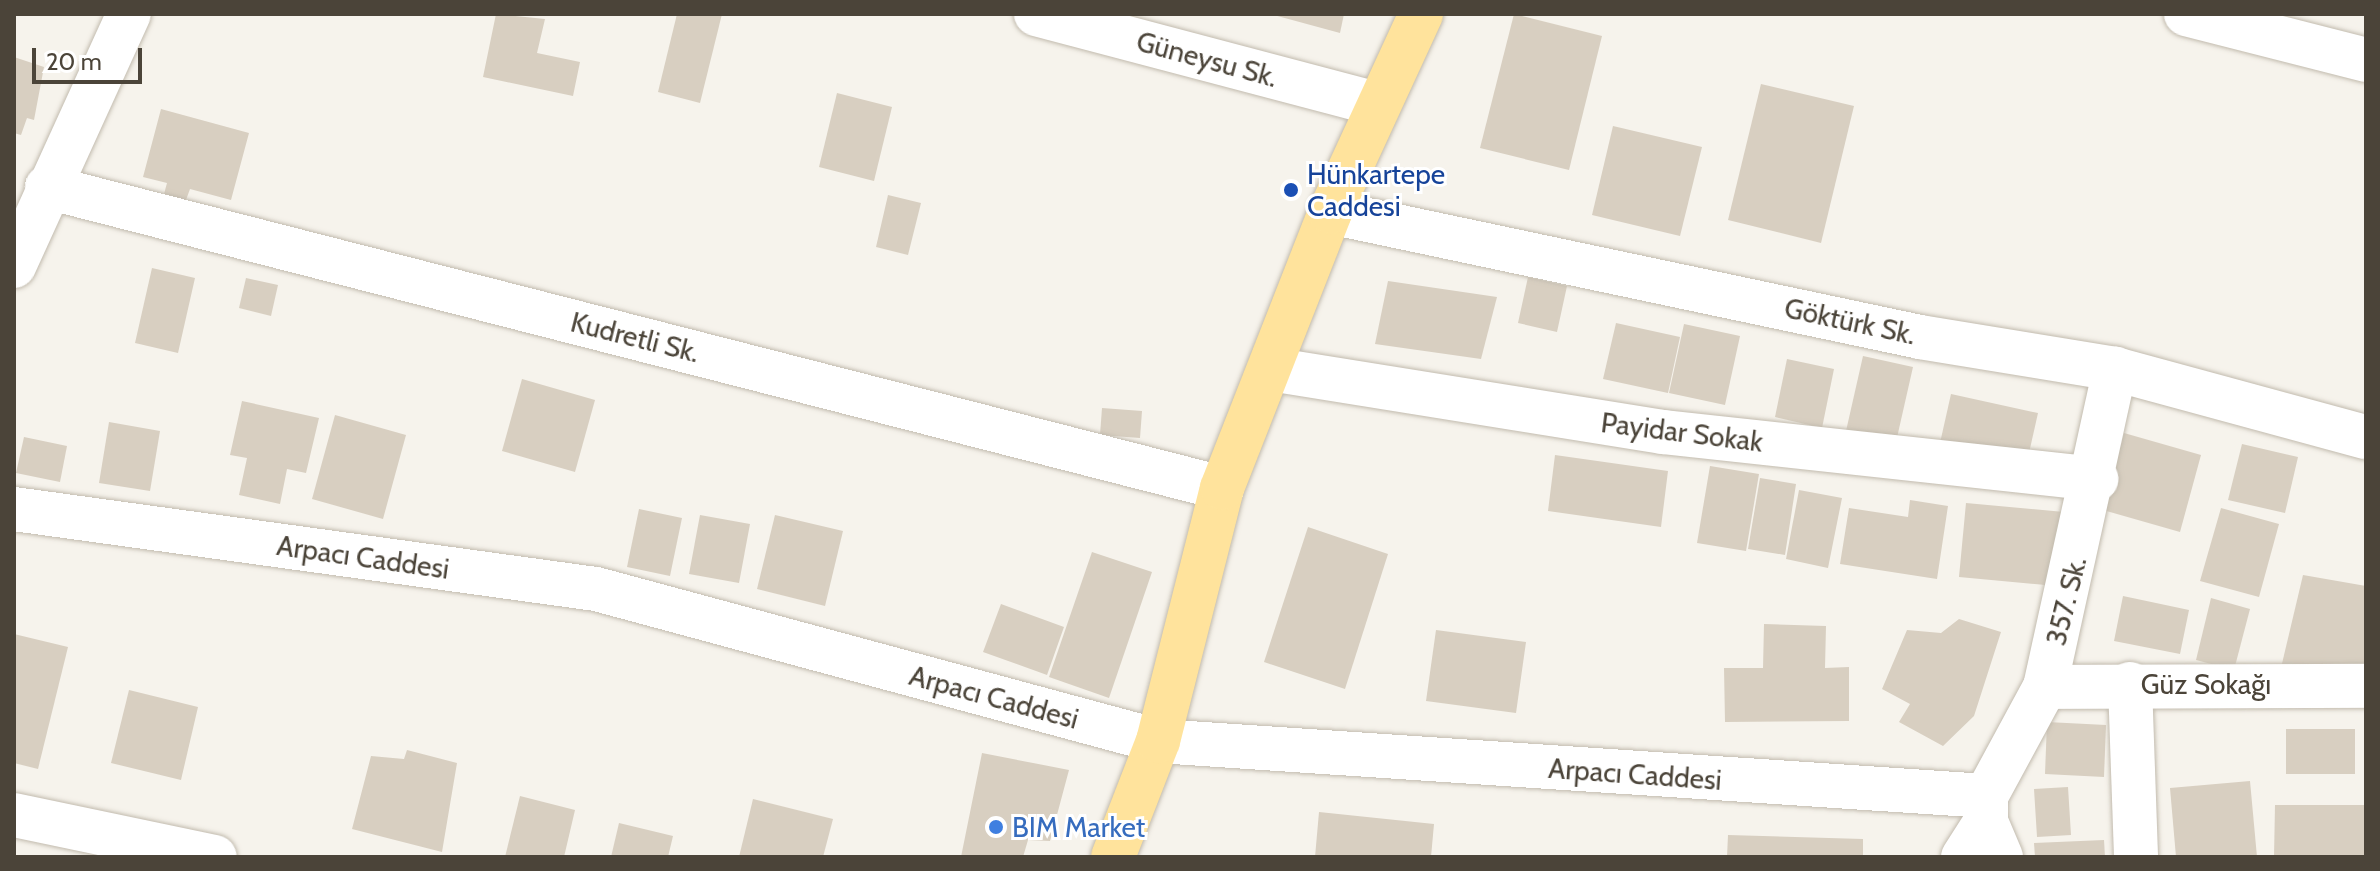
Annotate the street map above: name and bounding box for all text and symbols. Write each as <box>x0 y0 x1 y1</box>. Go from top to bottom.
street label: Güneysu Sk. <box>1133 24 1281 94</box>
scale bar <box>36 32 146 82</box>
text: 20 m <box>46 47 102 76</box>
place label: Hünkartepe Caddesi <box>1307 157 1445 223</box>
marker: Hünkartepe Caddesi <box>1282 181 1300 199</box>
street label: Göktürk Sk. <box>1781 291 1919 351</box>
street label: Kudretli Sk. <box>567 305 703 369</box>
street label: Payidar Sokak <box>1599 405 1765 459</box>
street label: Arpacı Caddesi <box>275 528 451 586</box>
street label: 357. Sk. <box>2039 553 2093 649</box>
street label: Arpacı Caddesi <box>906 658 1082 736</box>
street label: Güz Sokağı <box>2141 667 2271 701</box>
street label: Arpacı Caddesi <box>1547 751 1723 797</box>
place label: BIM Market <box>1012 810 1145 844</box>
marker: BIM Market <box>987 818 1005 836</box>

